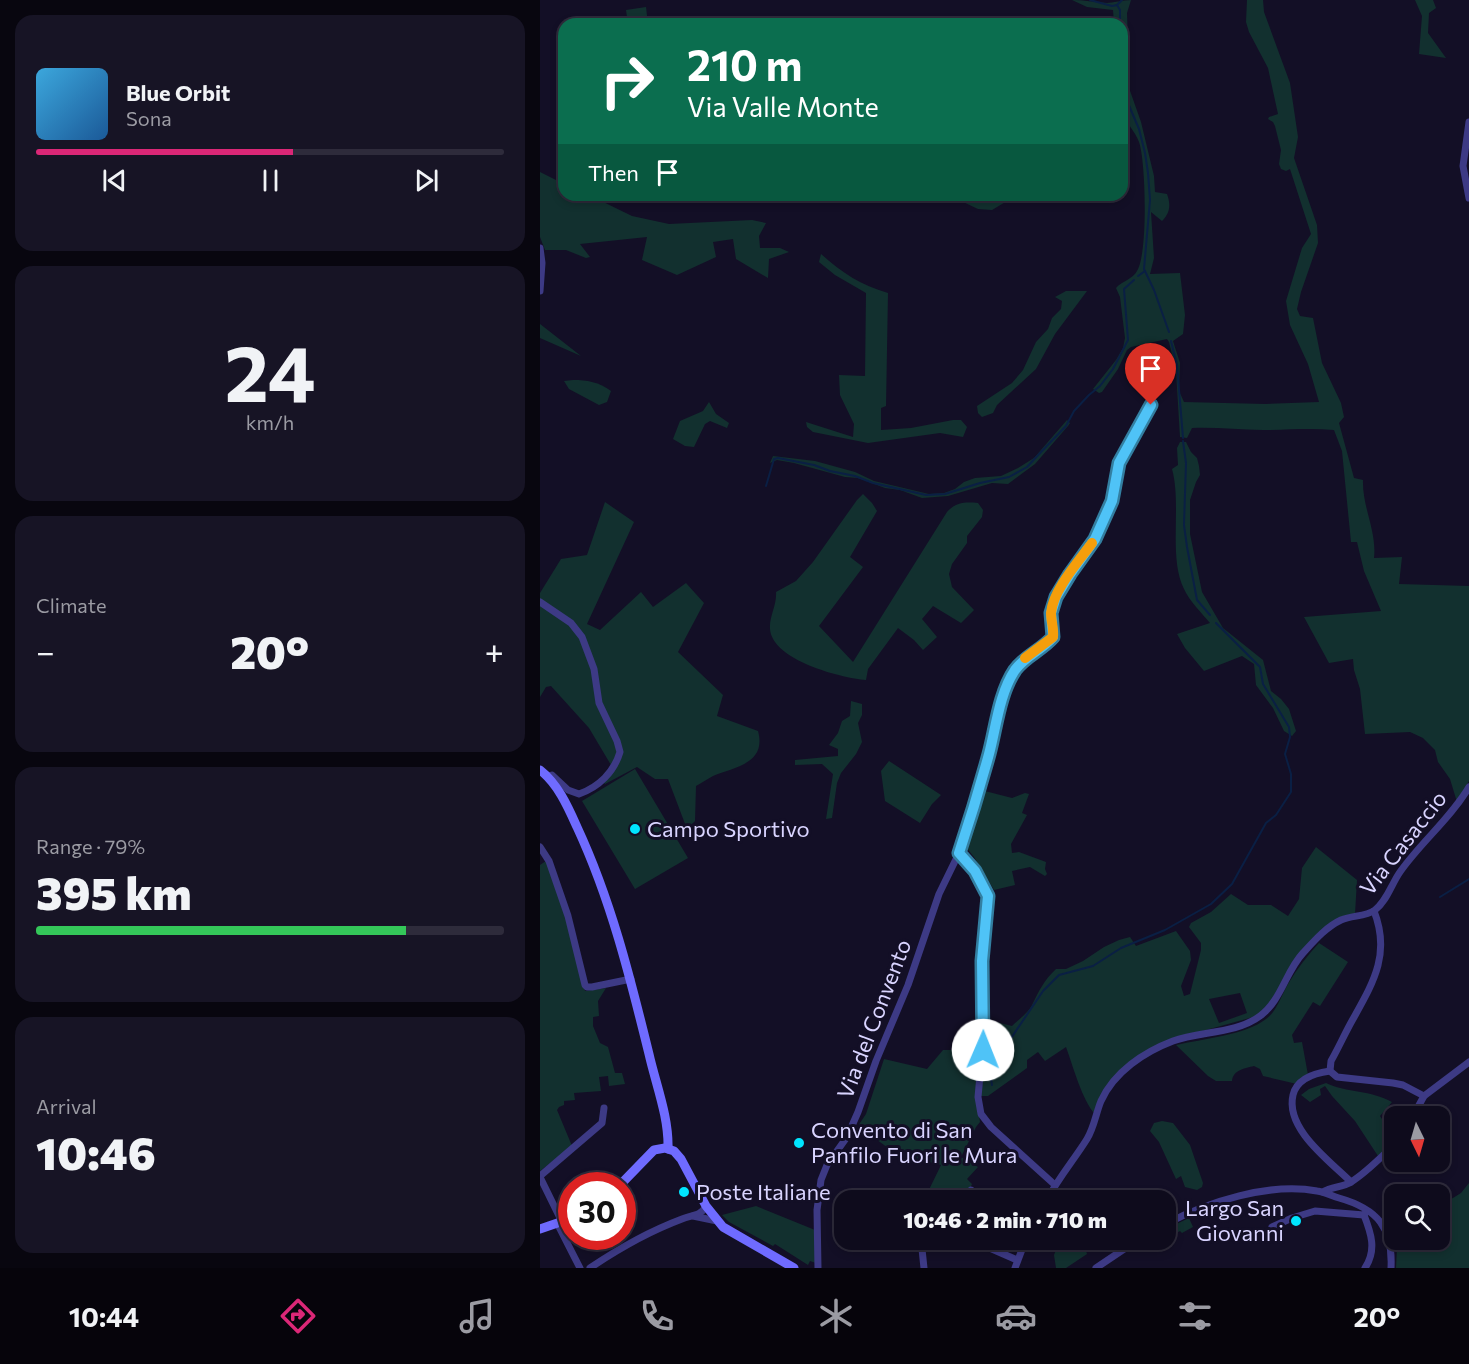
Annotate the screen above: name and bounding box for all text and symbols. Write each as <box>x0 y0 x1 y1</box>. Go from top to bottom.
text: 210 m <box>687 38 802 90</box>
icon: right <box>588 42 666 120</box>
text: Blue Orbit <box>126 79 230 106</box>
text: Via Valle Monte <box>687 90 879 123</box>
text: Sona <box>126 106 172 130</box>
icon: arrive <box>651 156 684 189</box>
text: Then <box>588 159 639 186</box>
icon: previous <box>98 164 131 197</box>
icon: pause <box>254 164 287 197</box>
icon: next <box>410 164 443 197</box>
text: 24 <box>224 323 316 418</box>
pin <box>1125 343 1176 405</box>
icon: arrive <box>1134 352 1167 385</box>
text: km/h <box>246 410 294 434</box>
text: Climate <box>36 593 106 617</box>
text: 20° <box>230 623 309 678</box>
text: − <box>36 630 55 671</box>
text: + <box>485 630 504 671</box>
street label: Via Casaccio <box>1353 785 1452 900</box>
place label: Campo Sportivo <box>647 815 810 842</box>
marker: Campo Sportivo <box>628 822 642 836</box>
text: Range · 79% <box>36 834 145 858</box>
text: 395 km <box>36 864 192 919</box>
street label: Via del Convento <box>831 935 916 1102</box>
position arrow <box>951 1018 1015 1082</box>
text: Arrival <box>36 1094 97 1118</box>
north arrow <box>1384 1106 1450 1172</box>
map controls <box>1384 1106 1450 1250</box>
place label: Convento di San Panfilo Fuori le Mura <box>811 1116 1017 1168</box>
text: 10:46 <box>36 1124 156 1179</box>
marker: Convento di San Panfilo Fuori le Mura <box>792 1136 806 1150</box>
speed limit sign: 30 <box>558 1172 636 1250</box>
place label: Poste Italiane <box>696 1178 831 1205</box>
button: search <box>1384 1184 1450 1250</box>
marker: Poste Italiane <box>677 1185 691 1199</box>
place label: Largo San Giovanni <box>1185 1194 1284 1246</box>
text: 10:46 · 2 min · 710 m <box>903 1206 1107 1233</box>
marker: Largo San Giovanni <box>1289 1214 1303 1228</box>
icon: directions <box>277 1295 319 1337</box>
icon: music <box>456 1295 498 1337</box>
icon: phone <box>636 1295 678 1337</box>
icon: climate <box>815 1295 857 1337</box>
icon: car <box>995 1295 1037 1337</box>
icon: filters <box>1174 1295 1216 1337</box>
text: 10:44 <box>69 1300 139 1333</box>
text: 20° <box>1354 1300 1400 1333</box>

